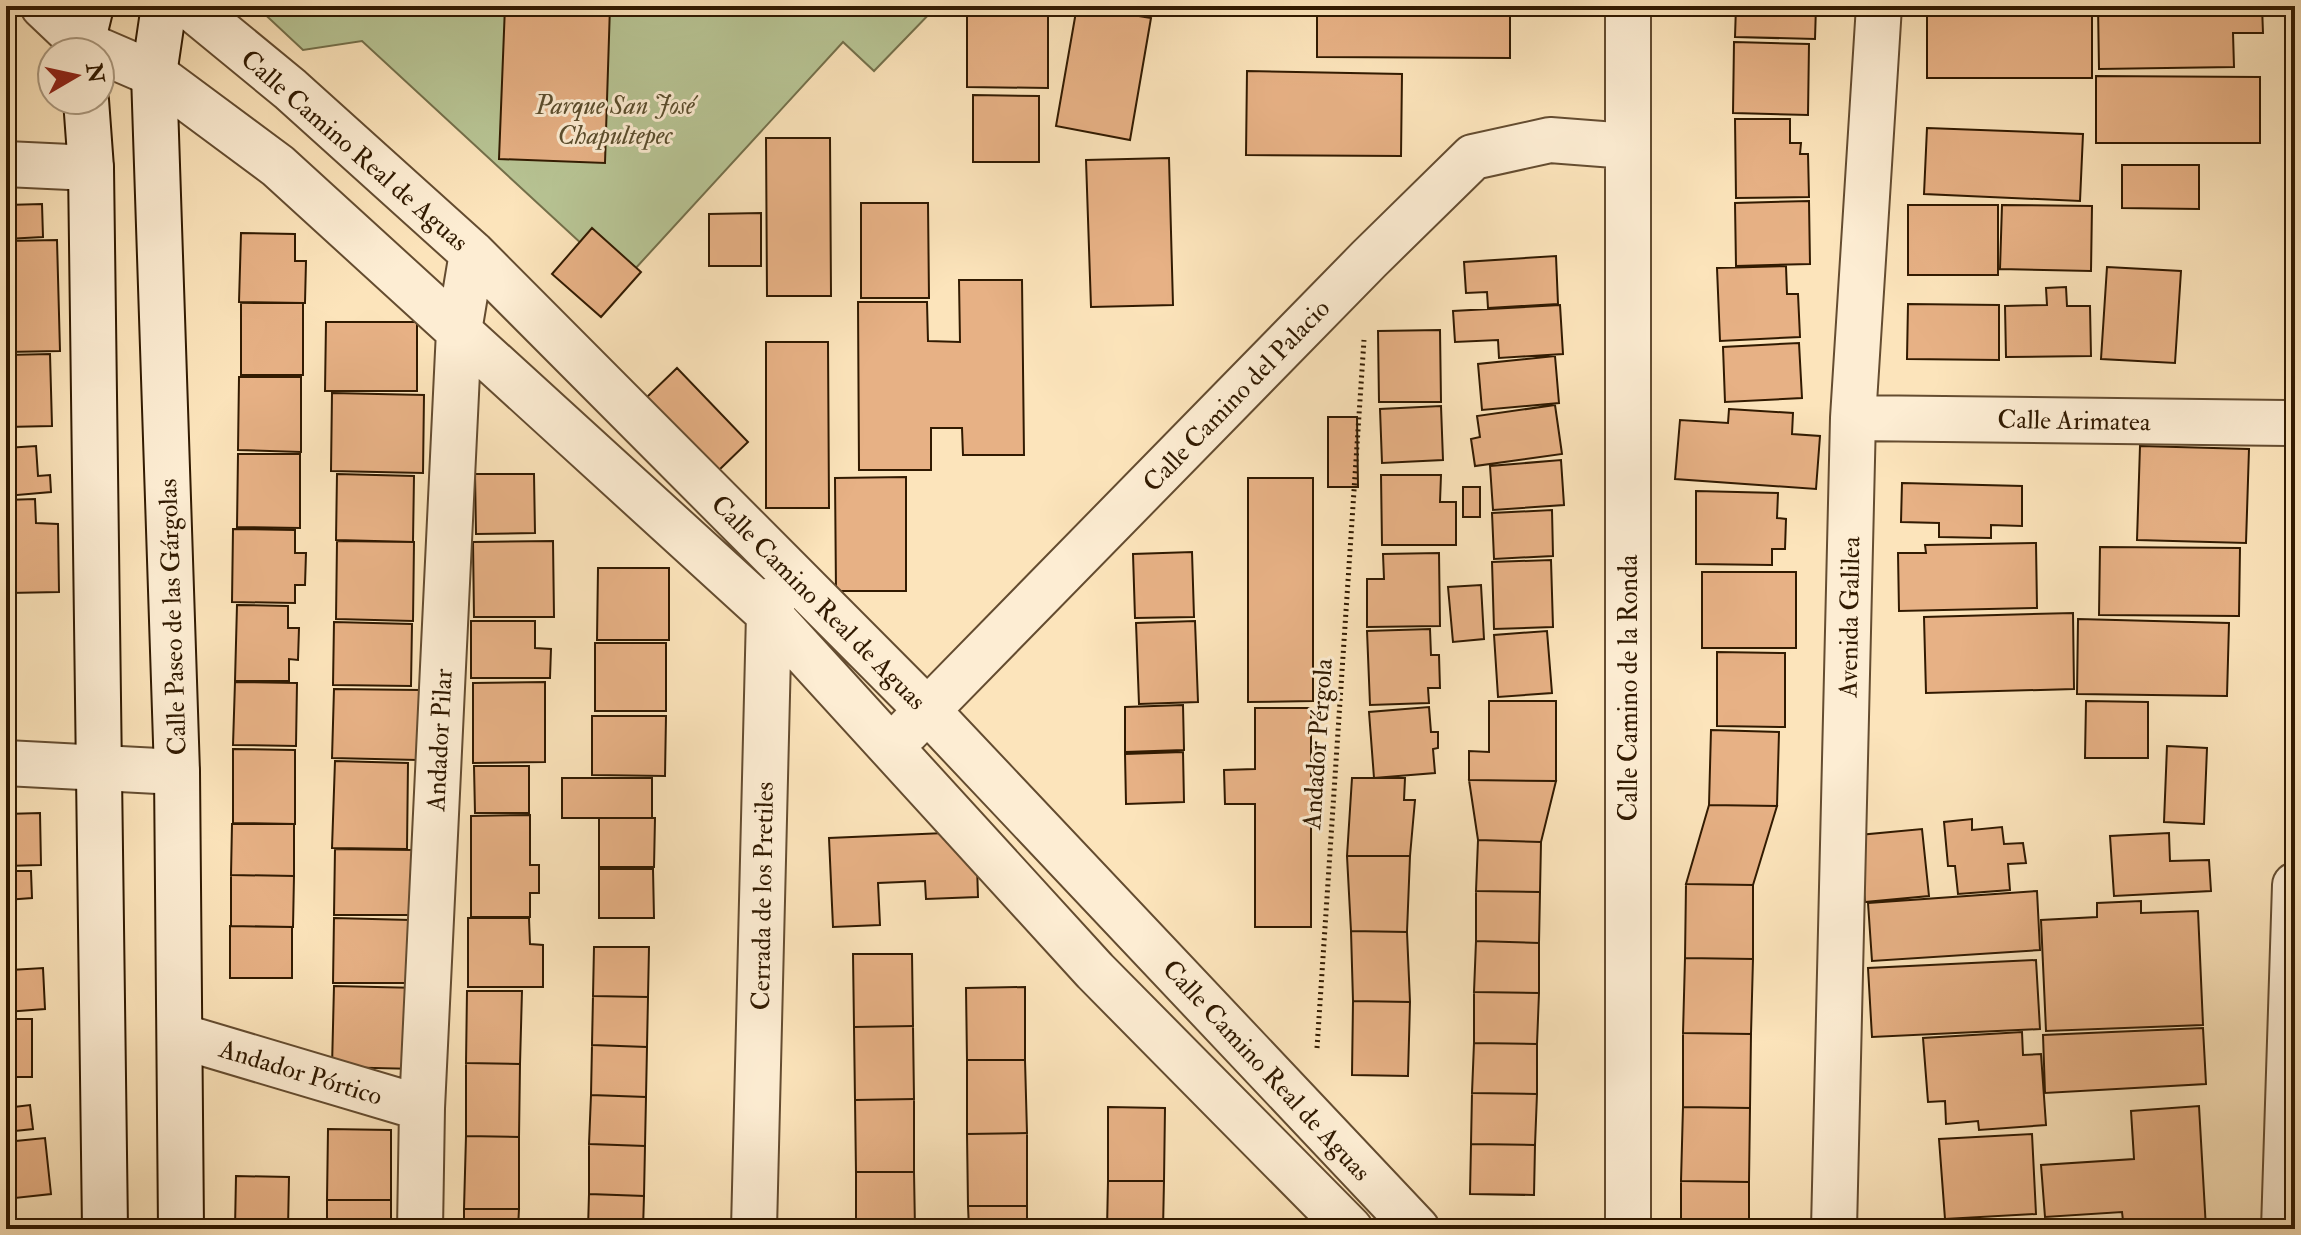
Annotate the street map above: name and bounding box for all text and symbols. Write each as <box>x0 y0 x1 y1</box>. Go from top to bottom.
north arrow <box>36 36 116 116</box>
street label: Calle Camino Real de Aguas <box>234 43 475 258</box>
text: N <box>79 60 110 85</box>
park label: Parque San José Chapultepec <box>534 90 699 152</box>
street label: Calle Camino del Palacio <box>1136 293 1337 499</box>
street label: Calle Arimatea <box>1997 404 2151 438</box>
street label: Calle Paseo de las Gárgolas <box>152 478 194 756</box>
street label: Calle Camino Real de Aguas <box>704 488 933 717</box>
street label: Avenida Galilea <box>1833 536 1867 699</box>
street label: Calle Camino de la Ronda <box>1613 554 1645 821</box>
street label: Andador Pérgola <box>1296 657 1340 832</box>
street label: Andador Pilar <box>420 668 460 813</box>
street label: Cerrada de los Pretiles <box>745 781 781 1011</box>
street label: Calle Camino Real de Aguas <box>1155 953 1377 1188</box>
street label: Andador Pórtico <box>214 1033 386 1113</box>

